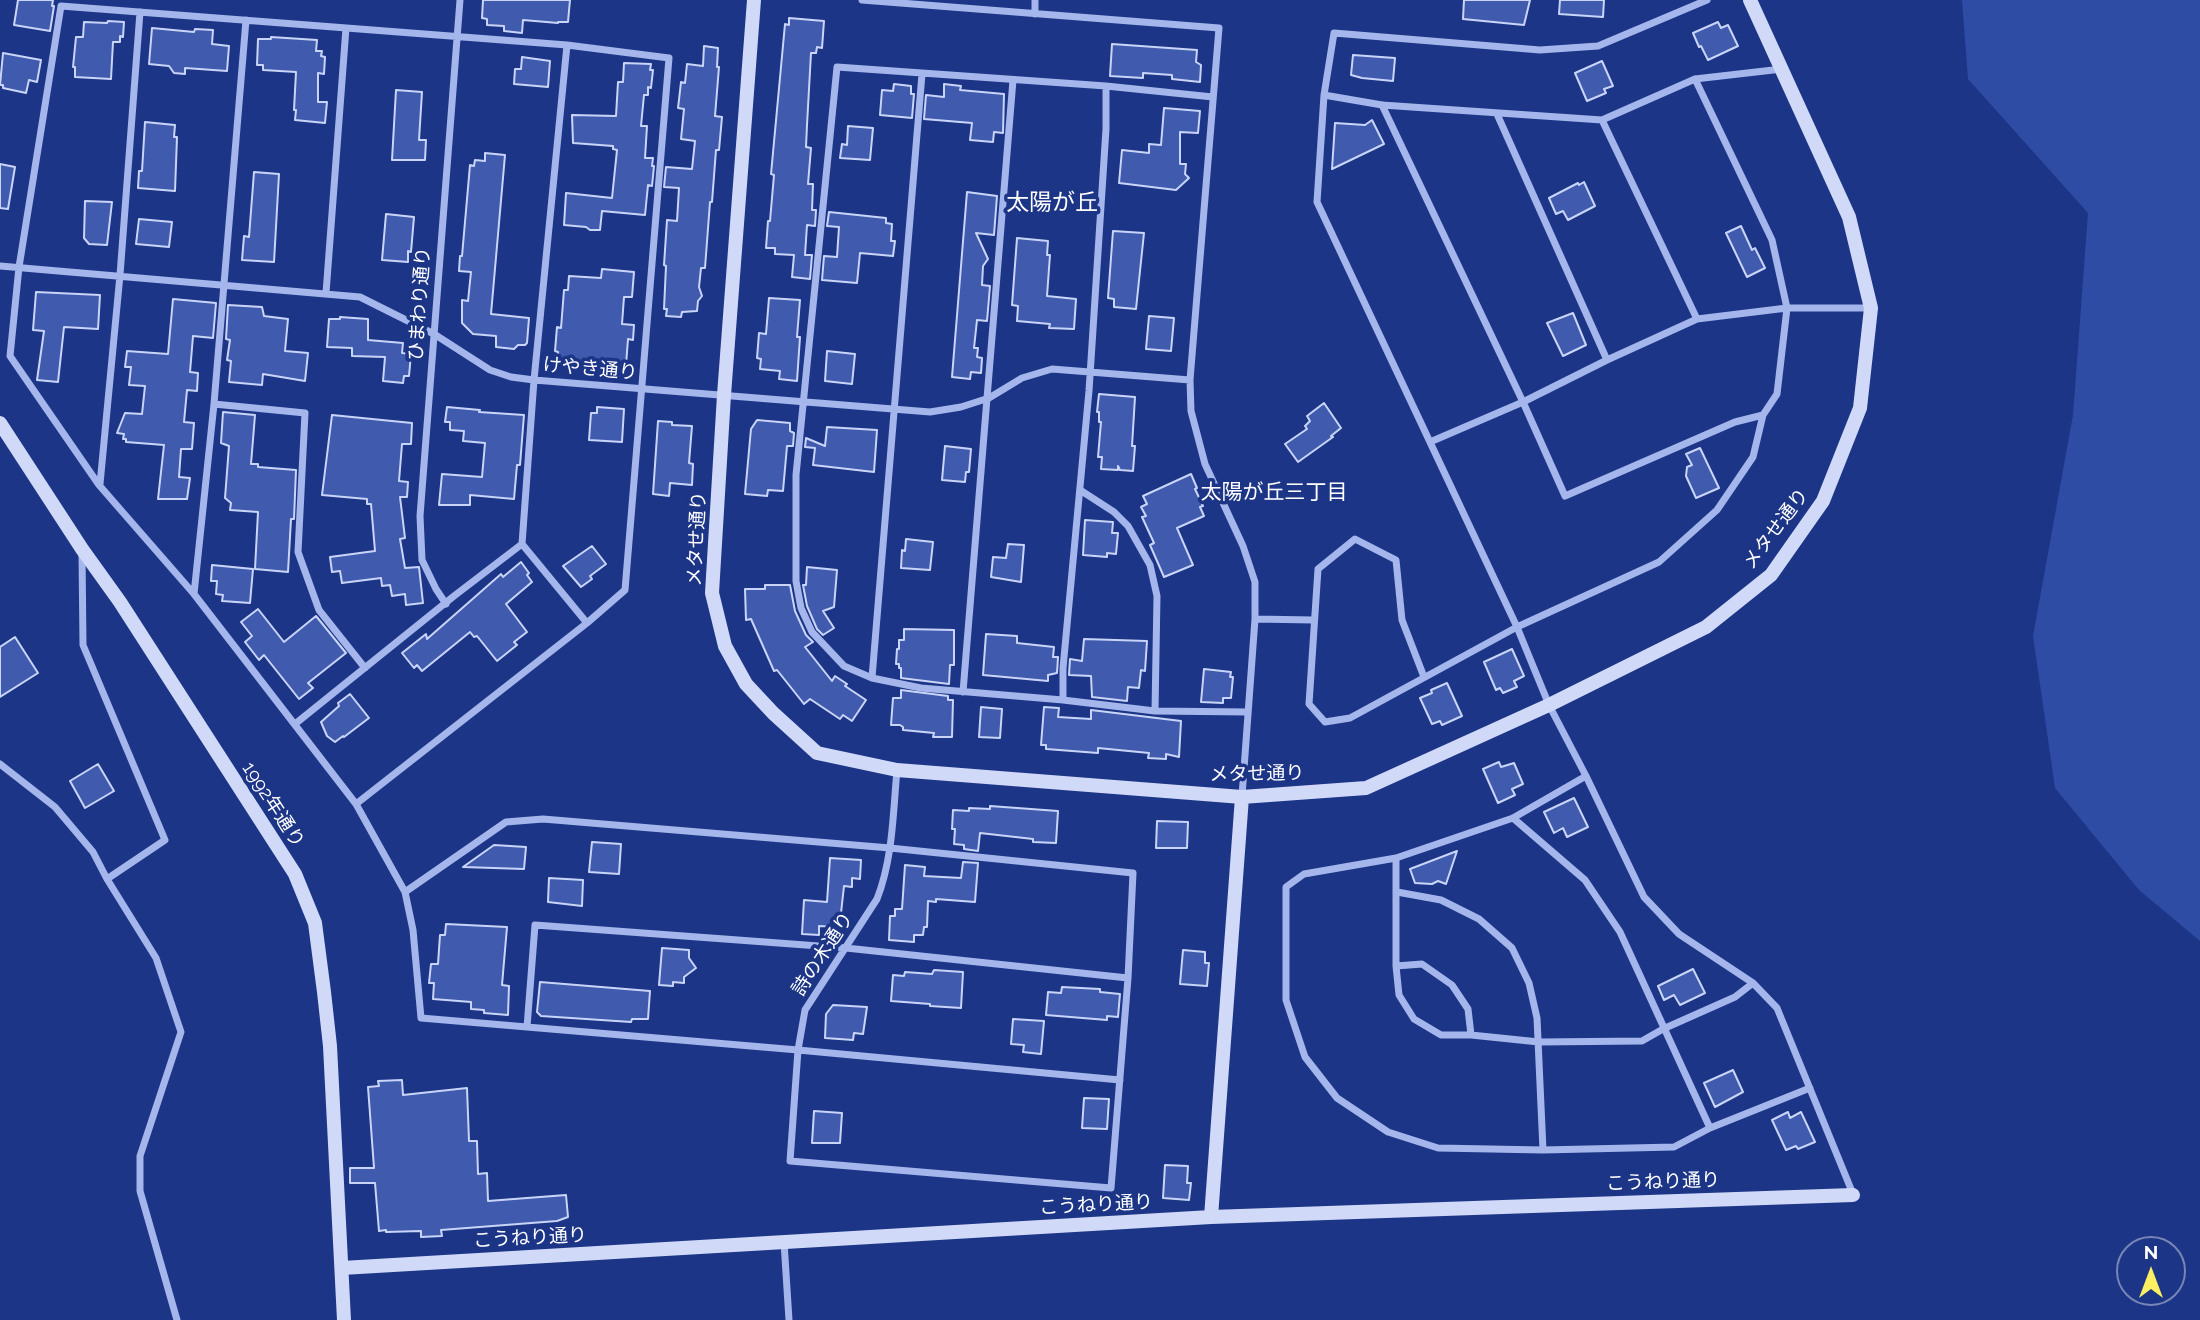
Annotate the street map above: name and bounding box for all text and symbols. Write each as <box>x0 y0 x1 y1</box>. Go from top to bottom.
district label: 太陽が丘 <box>1006 189 1098 217</box>
street label: ひまわり通り <box>405 246 435 362</box>
street label: けやき通り <box>542 354 638 384</box>
district label: 太陽が丘三丁目 <box>1201 480 1347 506</box>
street label: メタせ通り <box>1738 484 1814 574</box>
street label: メタせ通り <box>683 491 711 587</box>
street label: 1992年通り <box>237 758 309 852</box>
street label: メタせ通り <box>1209 762 1305 786</box>
street label: 詩の木通り <box>788 908 858 1000</box>
street label: こうねり通り <box>1606 1169 1720 1195</box>
street label: こうねり通り <box>1038 1191 1154 1219</box>
street label: こうねり通り <box>472 1224 588 1252</box>
north arrow <box>2116 1236 2186 1306</box>
text: N <box>2144 1241 2158 1263</box>

